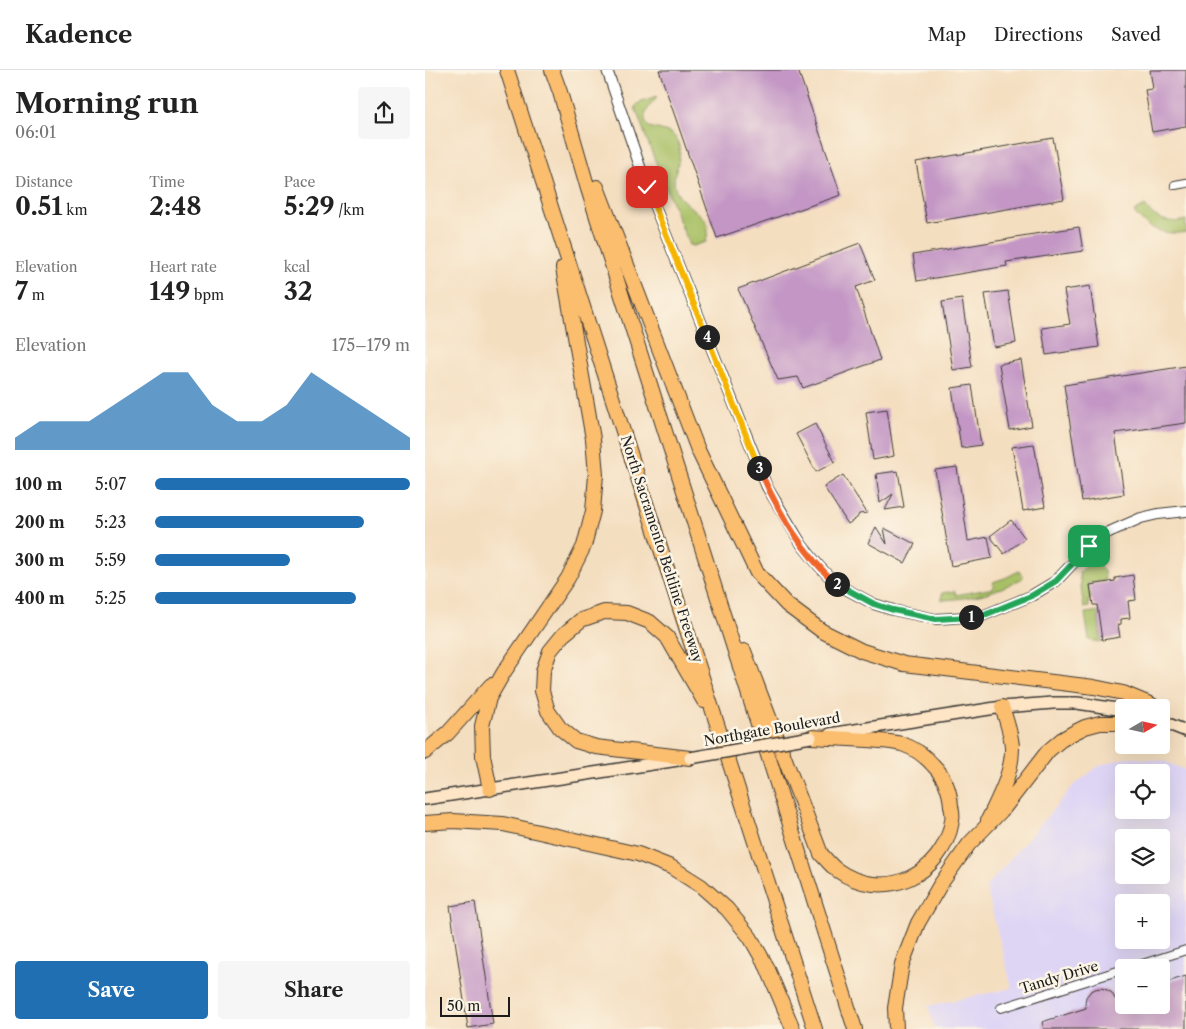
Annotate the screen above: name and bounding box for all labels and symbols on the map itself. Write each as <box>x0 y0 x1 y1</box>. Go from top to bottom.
pin <box>626 166 668 208</box>
pin: 4 <box>695 324 719 350</box>
street label: North Sacramento Beltline Freeway <box>617 433 707 665</box>
pin: 3 <box>747 456 771 480</box>
pin <box>1068 525 1110 567</box>
pin: 2 <box>825 572 849 596</box>
pin: 1 <box>959 604 983 630</box>
north arrow <box>1115 699 1170 754</box>
street label: Northgate Boulevard <box>702 708 842 750</box>
street label: Tandy Drive <box>1018 956 1101 997</box>
scale bar <box>440 994 510 1017</box>

